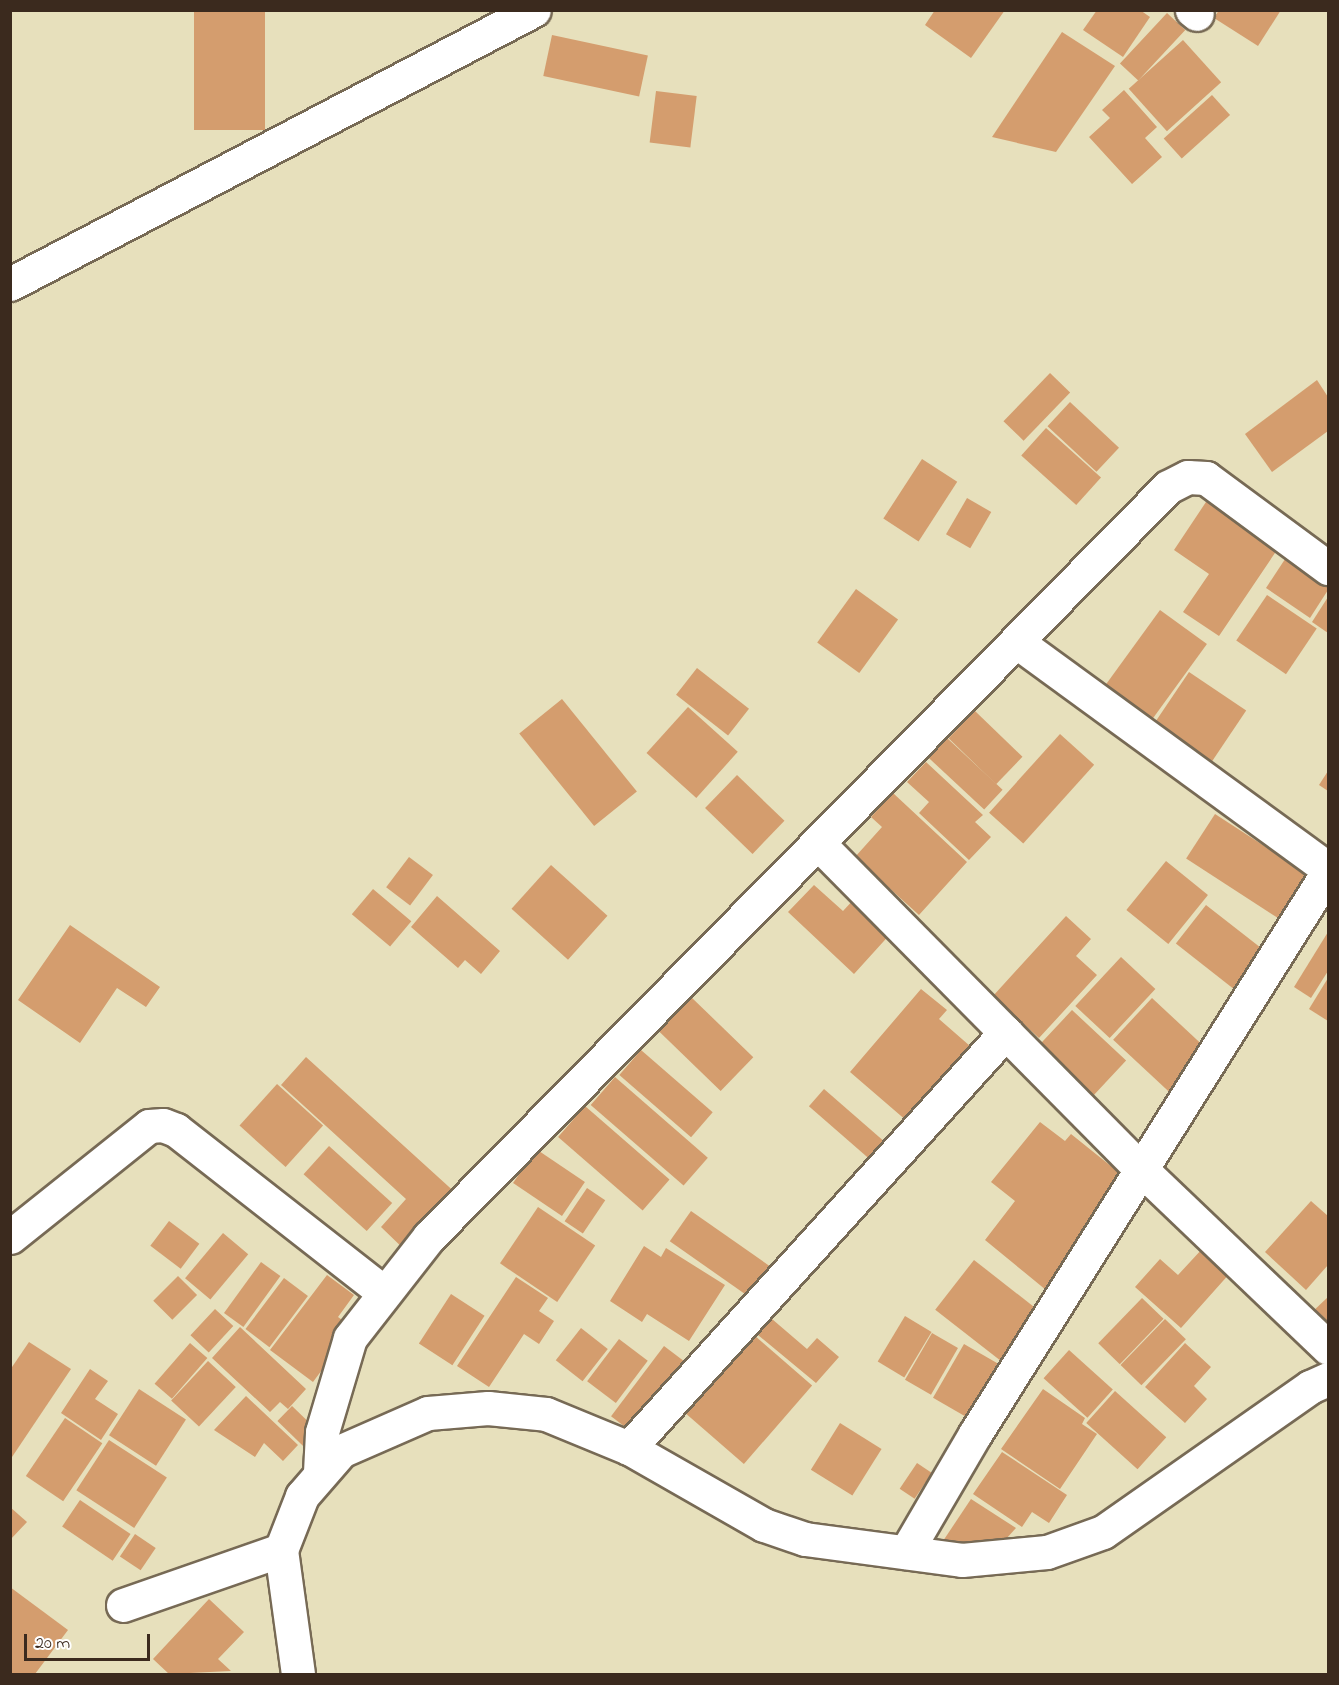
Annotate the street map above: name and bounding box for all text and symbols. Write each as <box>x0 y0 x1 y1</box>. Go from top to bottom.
scale bar <box>27 1622 153 1660</box>
text: 20 m <box>35 1631 70 1657</box>

